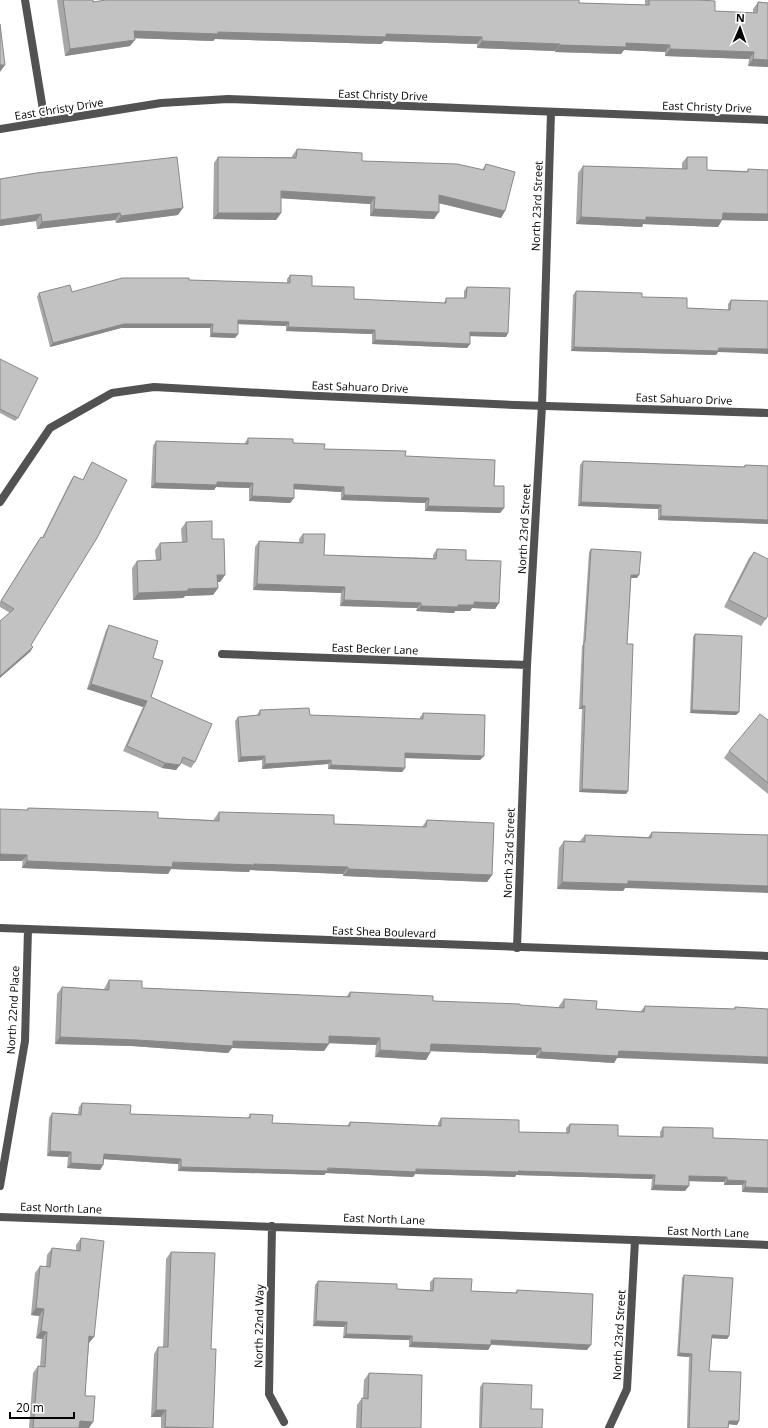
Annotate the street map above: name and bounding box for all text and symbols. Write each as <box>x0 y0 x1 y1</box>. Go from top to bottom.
north arrow <box>720 8 760 48</box>
text: N <box>736 10 745 25</box>
street label: East Christy Drive <box>338 85 428 104</box>
street label: East Christy Drive <box>13 94 104 123</box>
street label: East Christy Drive <box>662 97 752 116</box>
street label: North 23rd Street <box>527 161 546 251</box>
street label: East Sahuaro Drive <box>311 377 409 396</box>
street label: East Sahuaro Drive <box>635 389 733 408</box>
street label: North 23rd Street <box>514 483 533 574</box>
street label: East Becker Lane <box>331 639 419 658</box>
street label: North 23rd Street <box>499 808 518 898</box>
street label: East Shea Boulevard <box>332 922 436 941</box>
street label: North 22nd Place <box>3 965 22 1055</box>
street label: East North Lane <box>20 1199 102 1216</box>
street label: East North Lane <box>343 1210 425 1227</box>
street label: East North Lane <box>667 1223 749 1240</box>
street label: North 22nd Way <box>250 1284 267 1368</box>
street label: North 23rd Street <box>609 1289 628 1380</box>
scale bar <box>10 1394 74 1420</box>
text: 20 m <box>16 1399 44 1416</box>

